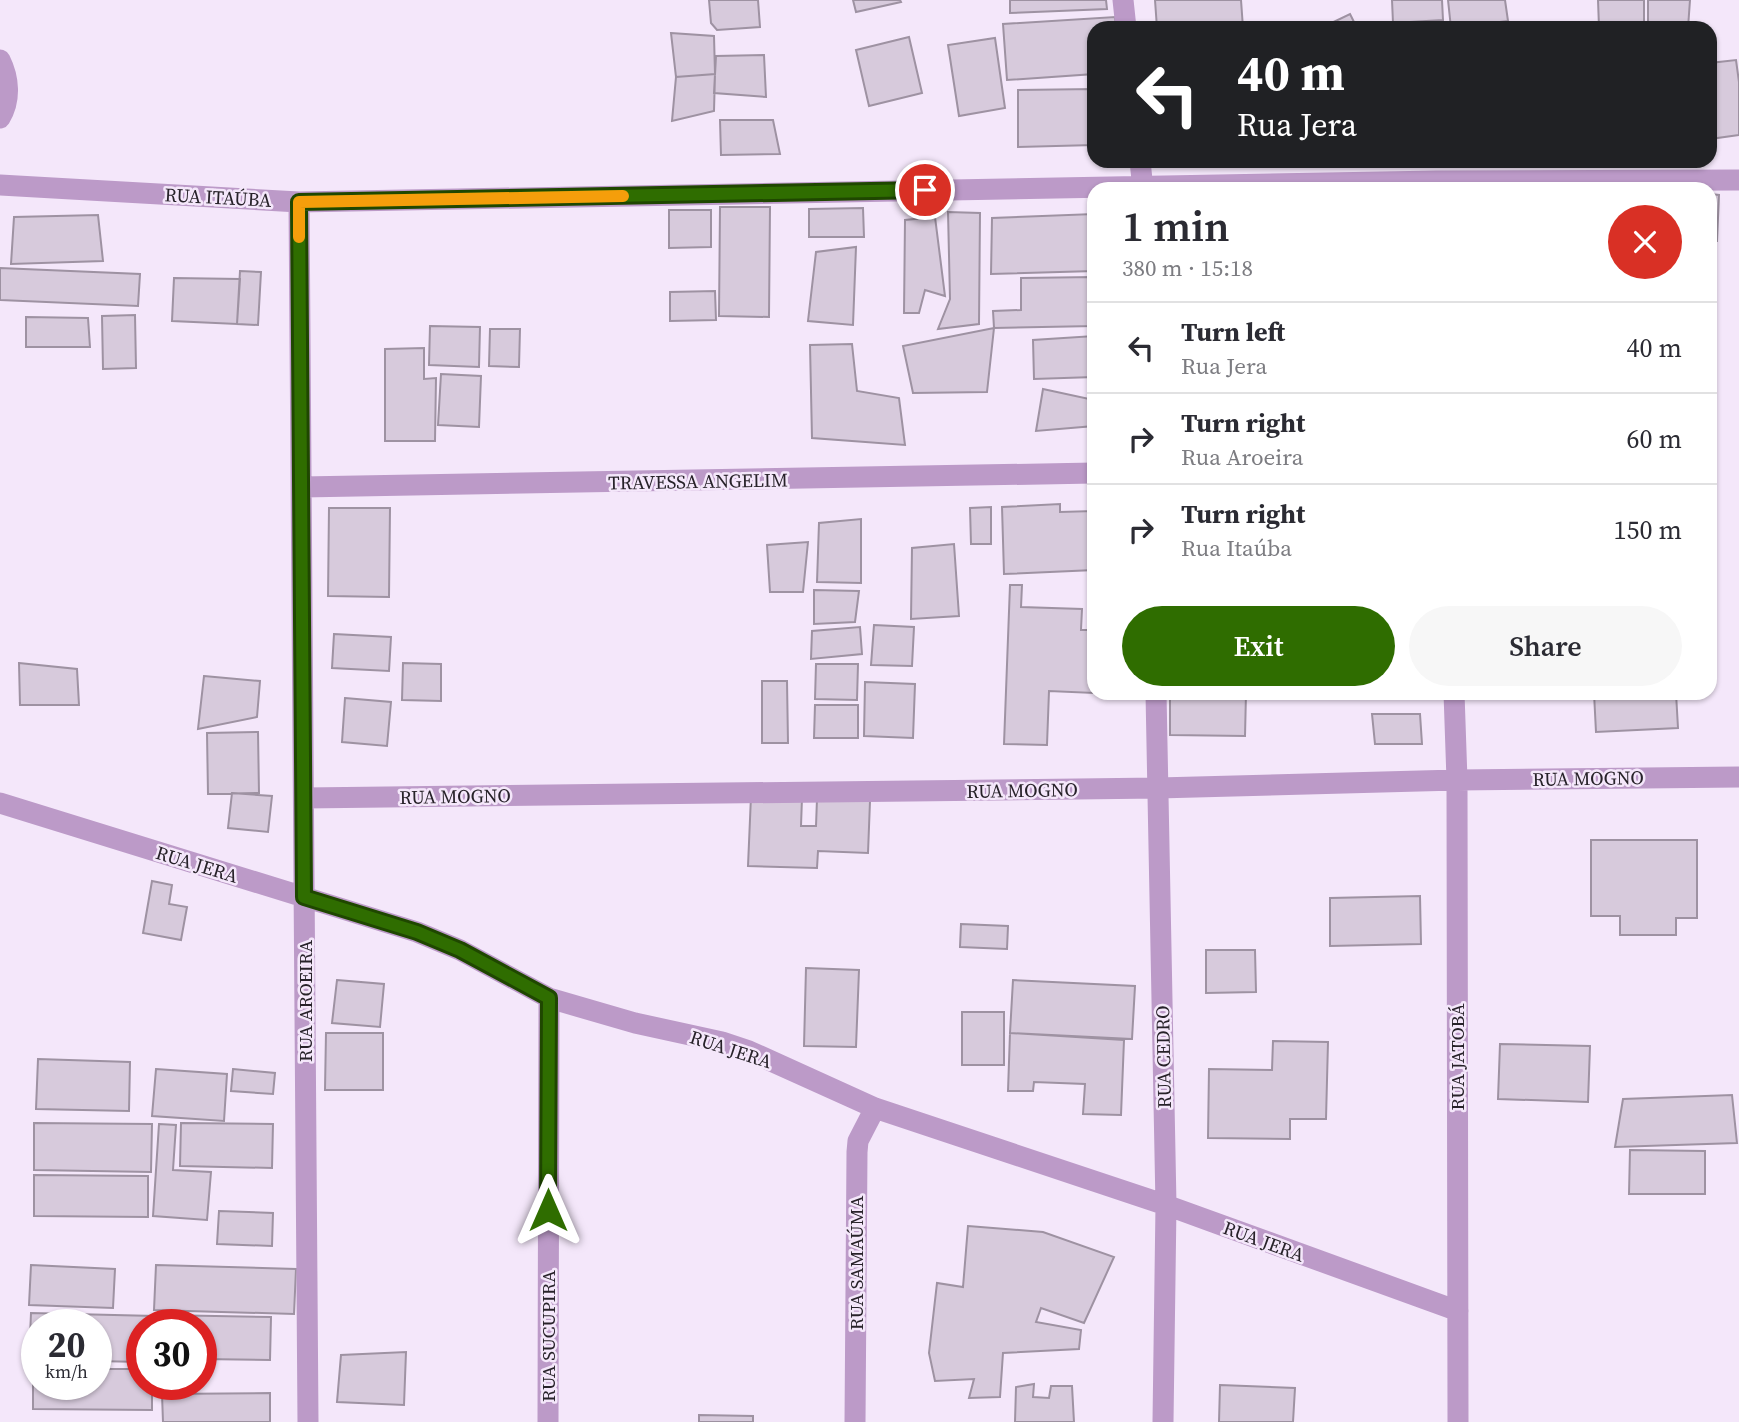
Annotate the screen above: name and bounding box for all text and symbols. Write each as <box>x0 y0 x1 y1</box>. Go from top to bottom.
text: 40 m <box>1237 39 1345 106</box>
icon: left <box>1122 49 1213 140</box>
text: Rua Jera <box>1237 103 1357 147</box>
pin <box>895 160 955 220</box>
icon: arrive <box>906 171 944 209</box>
street label: RUA ITAÚBA <box>164 181 273 213</box>
text: 1 min <box>1122 197 1230 255</box>
button: close <box>1608 205 1682 279</box>
text: 380 m · 15:18 <box>1122 252 1253 284</box>
text: Turn left <box>1181 314 1285 350</box>
icon: left <box>1122 329 1160 367</box>
text: 40 m <box>1627 330 1682 366</box>
text: Rua Jera <box>1181 350 1267 382</box>
text: Turn right <box>1181 405 1305 441</box>
icon: right <box>1122 420 1160 458</box>
text: 60 m <box>1627 421 1682 457</box>
text: Rua Aroeira <box>1181 441 1303 473</box>
street label: TRAVESSA ANGELIM <box>608 466 788 496</box>
text: Turn right <box>1181 496 1305 532</box>
icon: right <box>1122 511 1160 549</box>
text: 150 m <box>1614 512 1682 548</box>
text: Rua Itaúba <box>1181 532 1292 564</box>
button: Exit <box>1122 606 1395 686</box>
button: Share <box>1409 606 1682 686</box>
street label: RUA MOGNO <box>1532 764 1644 792</box>
street label: RUA MOGNO <box>966 776 1078 804</box>
street label: RUA MOGNO <box>399 782 511 810</box>
street label: RUA JERA <box>153 839 242 889</box>
street label: RUA AROEIRA <box>292 940 318 1062</box>
street label: RUA JATOBÁ <box>1444 1003 1470 1111</box>
street label: RUA CEDRO <box>1149 1005 1177 1109</box>
street label: RUA JERA <box>687 1024 776 1075</box>
position arrow <box>511 1173 585 1247</box>
street label: RUA SAMAÚMA <box>843 1195 869 1330</box>
street label: RUA JERA <box>1220 1214 1309 1268</box>
street label: RUA SUCUPIRA <box>535 1270 561 1402</box>
speed limit sign: 30 <box>126 1309 217 1400</box>
text: 20 <box>48 1321 85 1369</box>
text: km/h <box>45 1359 88 1384</box>

